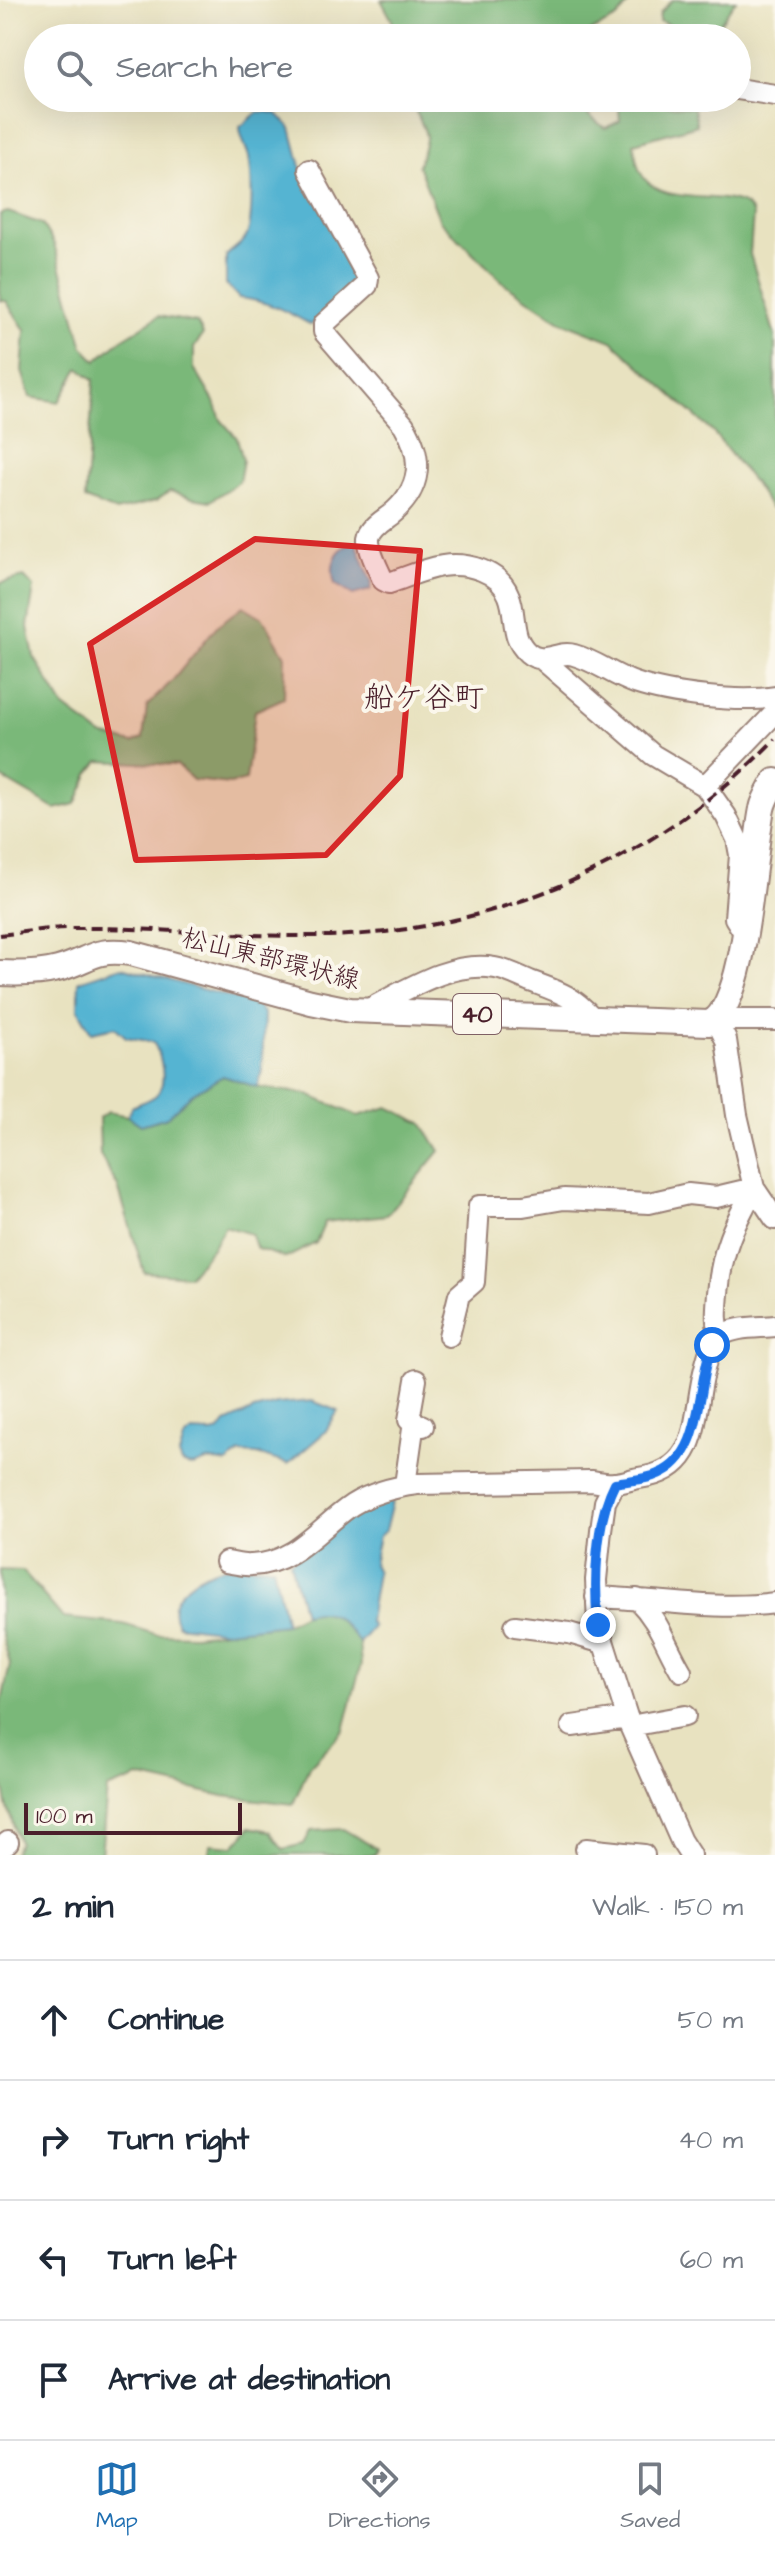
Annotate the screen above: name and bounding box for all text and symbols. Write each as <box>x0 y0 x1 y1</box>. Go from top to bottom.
search box <box>24 24 751 112</box>
icon: search <box>52 46 96 90</box>
text: Search here <box>116 47 293 89</box>
district label: 船ケ谷町 <box>364 677 484 719</box>
street label: 松山東部環状線 <box>178 919 363 998</box>
road number: 40 <box>453 994 501 1034</box>
route start <box>694 1327 730 1363</box>
route end <box>580 1607 616 1643</box>
scale bar <box>24 1799 242 1835</box>
text: 100 m <box>36 1801 93 1832</box>
text: 2 min <box>32 1883 114 1931</box>
text: Walk · 150 m <box>592 1889 743 1925</box>
icon: ahead <box>32 1998 76 2042</box>
text: Continue <box>108 1999 224 2041</box>
text: 50 m <box>678 2002 743 2038</box>
icon: right <box>32 2118 76 2162</box>
text: Turn right <box>108 2119 249 2161</box>
text: 40 m <box>678 2122 743 2158</box>
icon: left <box>32 2238 76 2282</box>
text: Turn left <box>108 2239 236 2281</box>
text: 60 m <box>680 2242 743 2278</box>
icon: arrive <box>32 2358 76 2402</box>
text: Arrive at destination <box>108 2359 390 2401</box>
tab: Map <box>95 2457 139 2536</box>
tab: Directions <box>328 2457 431 2536</box>
tab: Saved <box>620 2457 680 2536</box>

